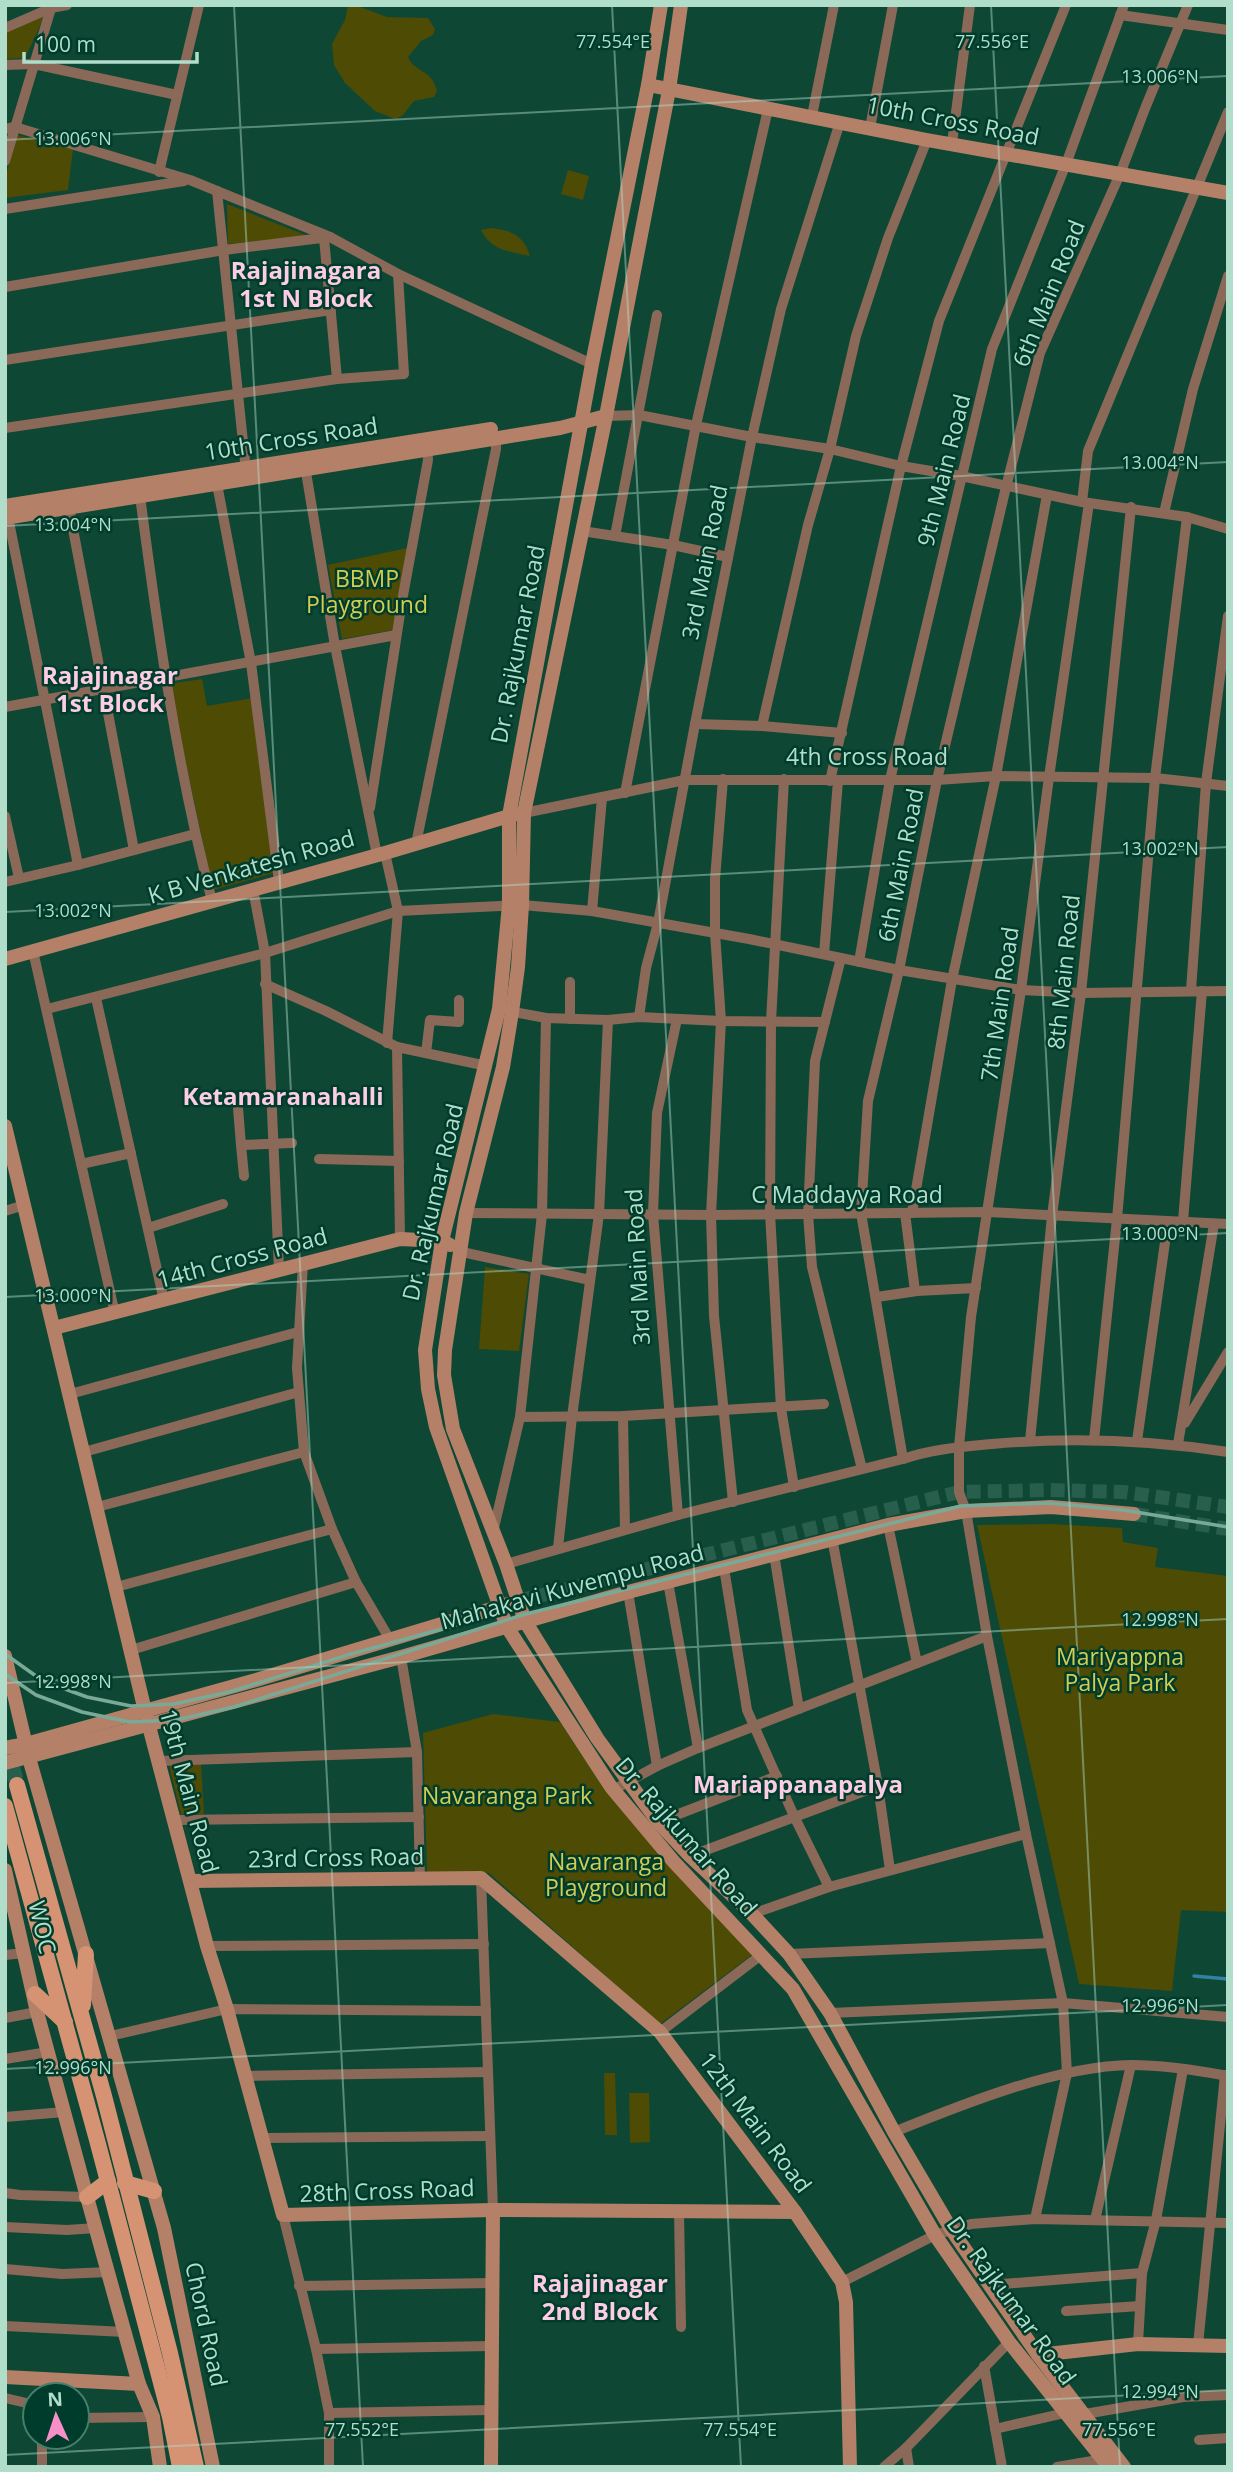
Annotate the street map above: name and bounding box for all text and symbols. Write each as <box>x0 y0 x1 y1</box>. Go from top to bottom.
scale bar <box>24 21 198 65</box>
text: 77.554°E <box>576 29 650 53</box>
text: 77.556°E <box>955 29 1029 53</box>
text: 100 m <box>35 30 96 58</box>
text: 13.006°N <box>1121 64 1199 88</box>
street label: 10th Cross Road <box>864 88 1042 152</box>
text: 13.006°N <box>34 126 112 150</box>
street label: 6th Main Road <box>1004 215 1092 371</box>
district label: Rajajinagara 1st N Block <box>231 253 381 314</box>
street label: 9th Main Road <box>909 391 977 549</box>
street label: 10th Cross Road <box>202 409 380 467</box>
text: 13.004°N <box>1121 450 1199 474</box>
street label: 3rd Main Road <box>673 482 735 642</box>
text: 13.004°N <box>34 512 112 536</box>
street label: Dr. Rajkumar Road <box>482 542 552 746</box>
park label: BBMP Playground <box>306 562 428 620</box>
district label: Rajajinagar 1st Block <box>42 658 178 719</box>
street label: 4th Cross Road <box>786 740 948 772</box>
street label: 6th Main Road <box>869 786 931 944</box>
street label: K B Venkatesh Road <box>144 821 358 911</box>
text: 13.002°N <box>1121 836 1199 860</box>
street label: 8th Main Road <box>1039 893 1087 1051</box>
text: 13.002°N <box>34 898 112 922</box>
street label: 7th Main Road <box>972 925 1026 1083</box>
district label: Ketamaranahalli <box>183 1079 384 1112</box>
street label: Dr. Rajkumar Road <box>394 1100 470 1304</box>
street label: C Maddayya Road <box>751 1178 943 1210</box>
street label: 3rd Main Road <box>617 1188 657 1346</box>
street label: 14th Cross Road <box>153 1219 331 1295</box>
text: 13.000°N <box>1121 1221 1199 1245</box>
text: 13.000°N <box>34 1283 112 1307</box>
street label: Mahakavi Kuvempu Road <box>437 1535 707 1637</box>
text: 12.998°N <box>1121 1607 1199 1631</box>
park label: Mariyappna Palya Park <box>1056 1640 1184 1698</box>
text: 12.998°N <box>34 1669 112 1693</box>
street label: 19th Main Road <box>153 1705 227 1877</box>
street label: Dr. Rajkumar Road <box>609 1749 765 1923</box>
district label: Mariappanapalya <box>693 1767 903 1800</box>
park label: Navaranga Park <box>422 1779 592 1811</box>
street label: 23rd Cross Road <box>248 1839 424 1875</box>
park label: Navaranga Playground <box>545 1845 667 1903</box>
street label: WOC <box>21 1897 65 1957</box>
text: 12.996°N <box>1121 1993 1199 2017</box>
street label: 12th Main Road <box>692 2045 820 2199</box>
text: 12.996°N <box>34 2055 112 2079</box>
street label: 28th Cross Road <box>299 2171 475 2209</box>
street label: Dr. Rajkumar Road <box>940 2209 1084 2391</box>
street label: Chord Road <box>178 2259 236 2389</box>
district label: Rajajinagar 2nd Block <box>532 2266 668 2327</box>
text: 12.994°N <box>1121 2379 1199 2403</box>
north arrow <box>21 2381 91 2451</box>
text: N <box>47 2386 64 2412</box>
text: 77.552°E <box>325 2417 399 2441</box>
text: 77.554°E <box>703 2417 777 2441</box>
text: 77.556°E <box>1082 2417 1156 2441</box>

